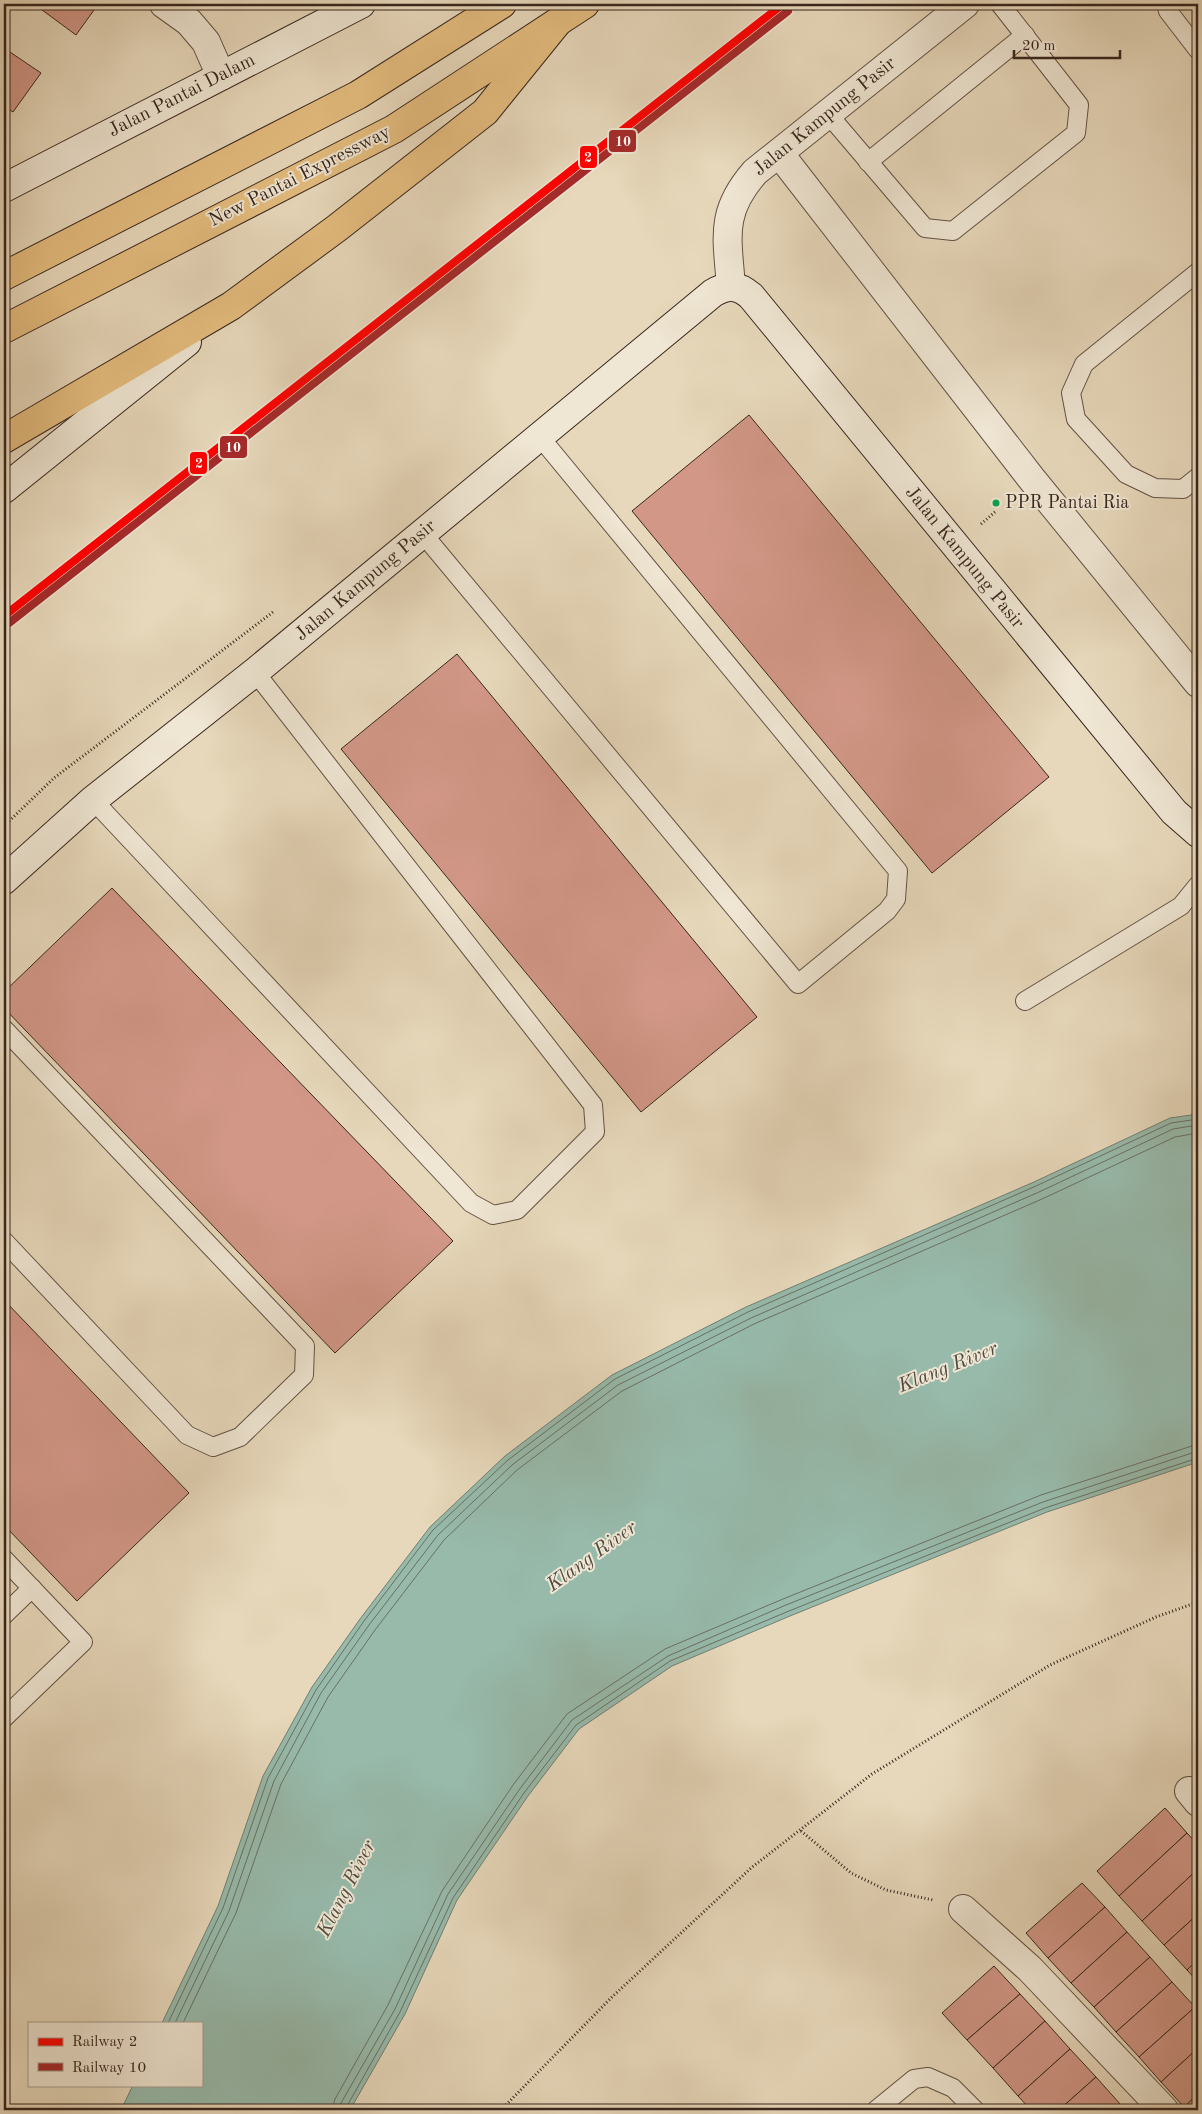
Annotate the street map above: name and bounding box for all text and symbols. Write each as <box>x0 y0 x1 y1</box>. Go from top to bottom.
scale bar <box>1014 28 1121 60</box>
text: 20 m <box>1022 39 1056 54</box>
street label: Jalan Pantai Dalam <box>106 51 258 141</box>
street label: Jalan Kampung Pasir <box>750 54 900 180</box>
street label: New Pantai Expressway <box>206 123 394 231</box>
line badge: 10 <box>608 129 637 153</box>
text: 10 <box>615 135 631 149</box>
line badge: 2 <box>579 145 598 169</box>
text: 2 <box>584 151 592 165</box>
line badge: 10 <box>219 435 248 459</box>
text: 10 <box>225 441 241 455</box>
line badge: 2 <box>189 451 208 475</box>
text: 2 <box>195 457 203 471</box>
street label: Jalan Kampung Pasir <box>901 483 1027 633</box>
place label: PPR Pantai Ria <box>1005 494 1129 512</box>
marker: PPR Pantai Ria <box>991 498 1001 508</box>
street label: Jalan Kampung Pasir <box>292 517 440 645</box>
water label: Klang River <box>894 1339 1001 1397</box>
water label: Klang River <box>543 1518 641 1597</box>
water label: Klang River <box>314 1837 380 1941</box>
legend <box>28 2022 202 2086</box>
text: Railway 2 <box>72 2035 137 2050</box>
text: Railway 10 <box>72 2061 146 2076</box>

